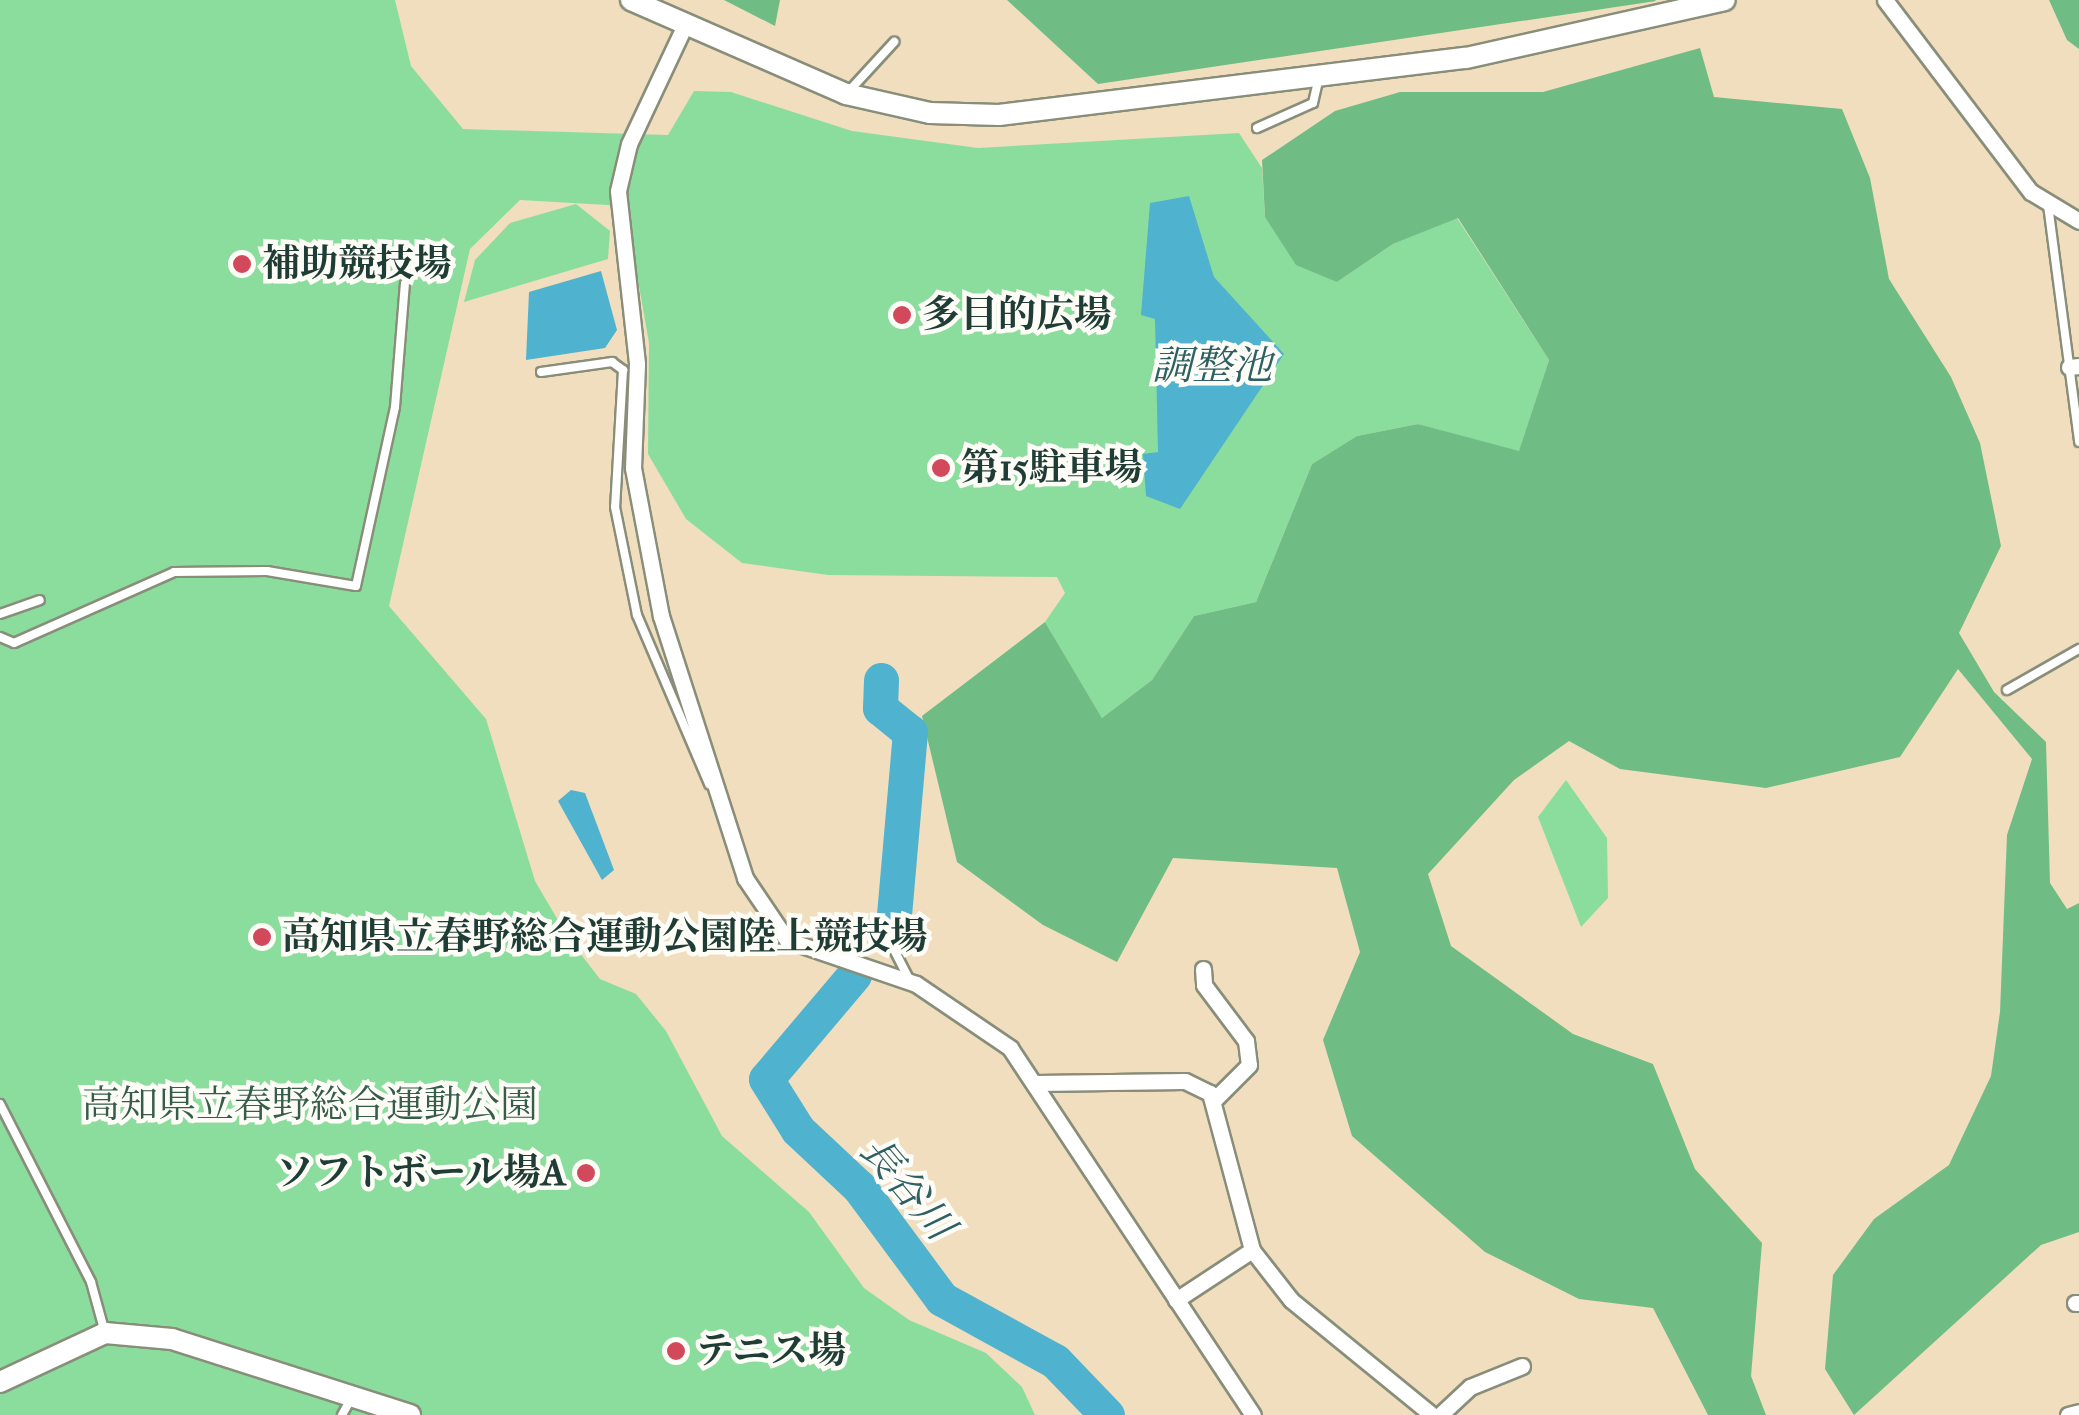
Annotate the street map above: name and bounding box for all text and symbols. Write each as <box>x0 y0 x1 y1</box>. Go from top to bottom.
place label: 補助競技場 <box>262 241 452 287</box>
marker: 補助競技場 <box>231 253 253 275</box>
place label: 多目的広場 <box>922 292 1112 338</box>
marker: 多目的広場 <box>891 304 913 326</box>
water label: 調整池 <box>1152 342 1272 390</box>
place label: 第15駐車場 <box>961 445 1143 491</box>
marker: 第15駐車場 <box>930 457 952 479</box>
place label: 高知県立春野総合運動公園陸上競技場 <box>282 914 928 960</box>
marker: 高知県立春野総合運動公園陸上競技場 <box>251 926 273 948</box>
park label: 高知県立春野総合運動公園 <box>82 1082 538 1128</box>
water label: 長谷川 <box>850 1127 964 1249</box>
place label: ソフトボール場A <box>275 1150 566 1196</box>
marker: ソフトボール場A <box>575 1162 597 1184</box>
place label: テニス場 <box>696 1328 848 1374</box>
marker: テニス場 <box>665 1340 687 1362</box>

